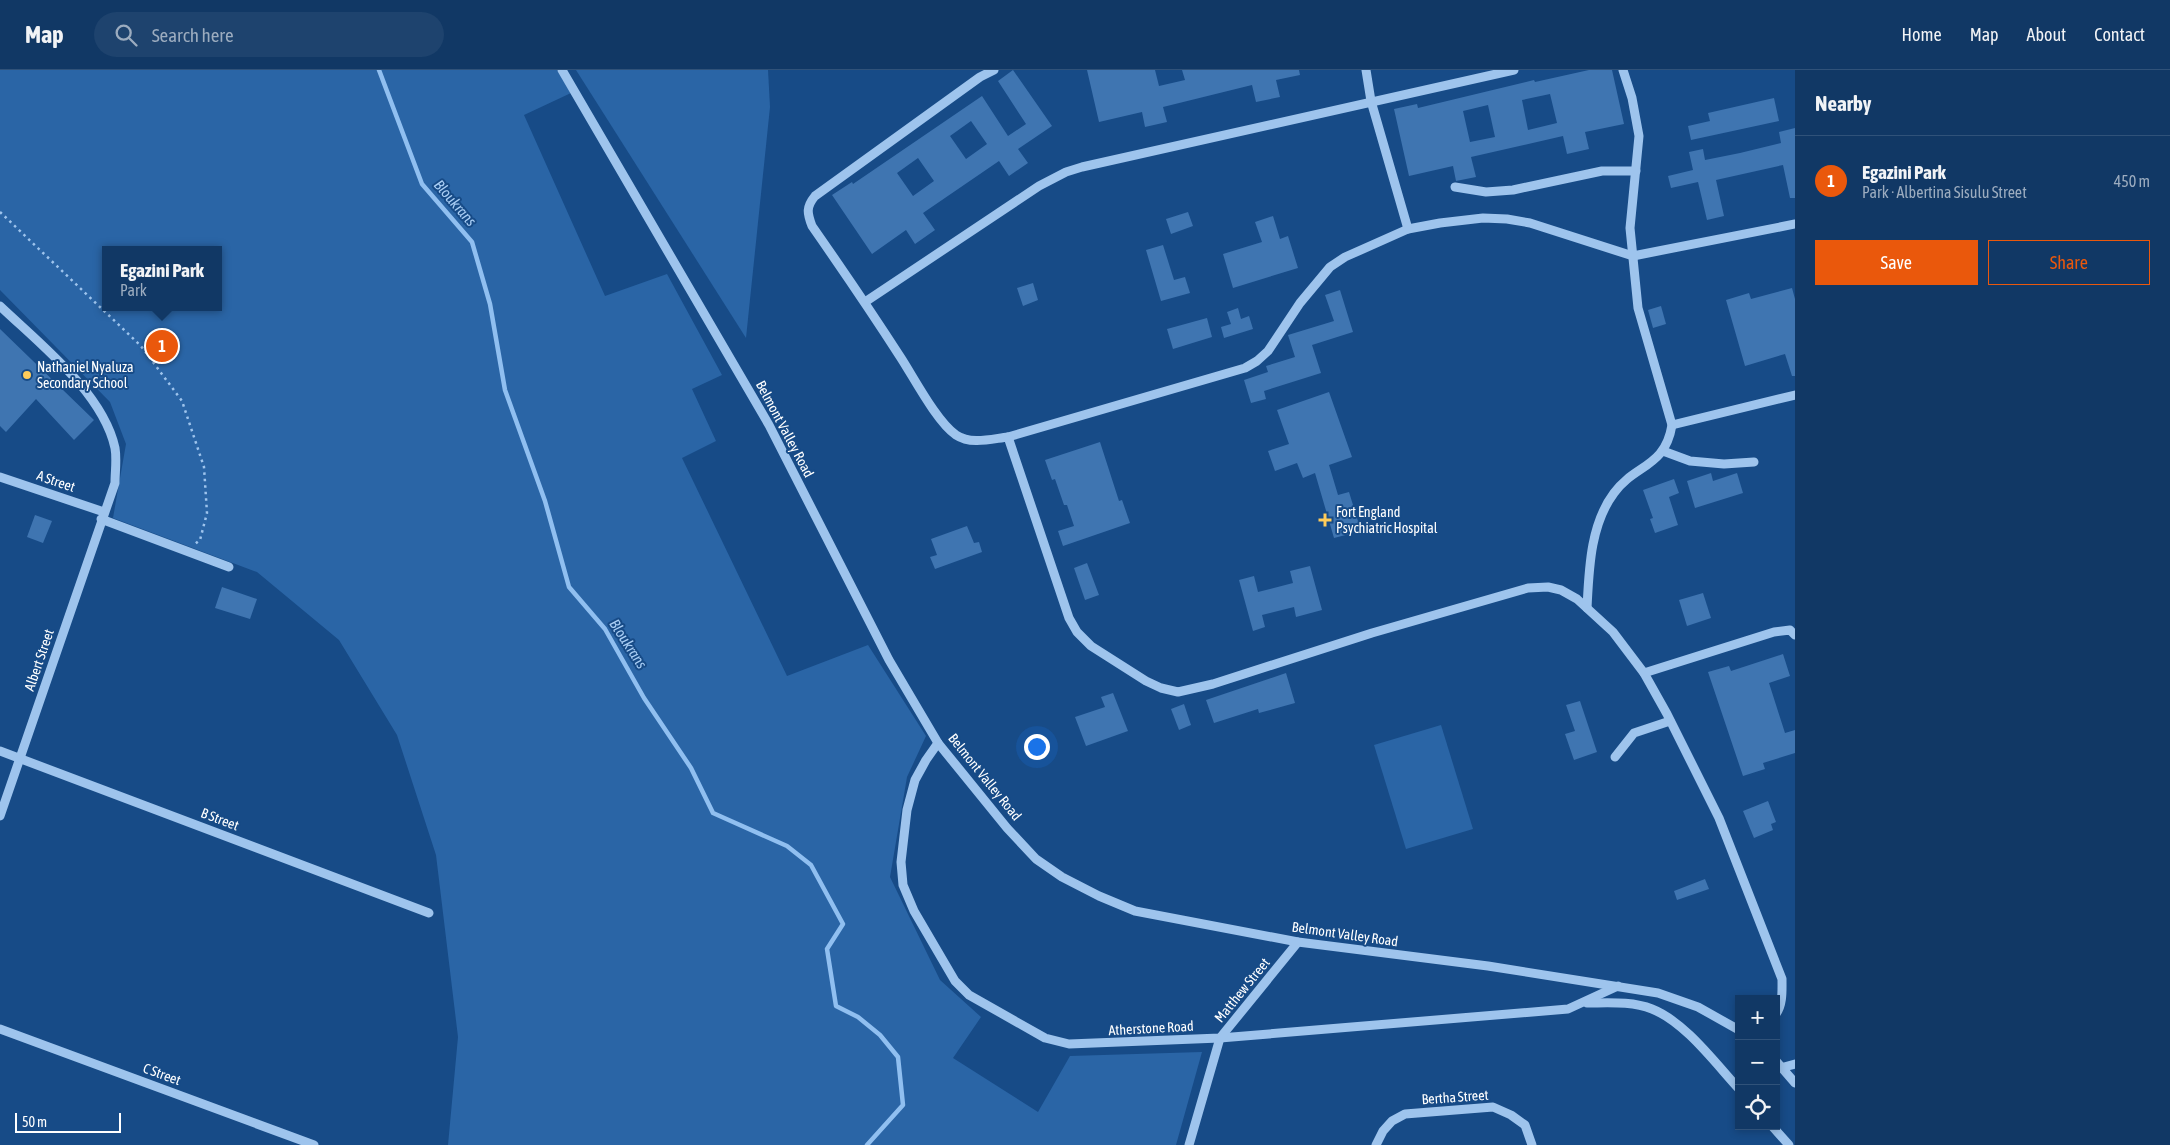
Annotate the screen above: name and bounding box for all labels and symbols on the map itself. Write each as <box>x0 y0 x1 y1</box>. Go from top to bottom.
water label: Bloukrans <box>431 176 480 229</box>
pin: 1 <box>146 327 178 365</box>
place label: Nathaniel Nyaluza Secondary School <box>37 359 134 391</box>
marker: Nathaniel Nyaluza Secondary School <box>21 369 33 381</box>
street label: Belmont Valley Road <box>753 378 817 480</box>
street label: A Street <box>35 467 77 495</box>
place label: Fort England Psychiatric Hospital <box>1336 504 1438 536</box>
marker: Fort England Psychiatric Hospital <box>1318 513 1332 527</box>
water label: Bloukrans <box>606 616 651 672</box>
street label: Albert Street <box>21 627 57 693</box>
street label: Belmont Valley Road <box>945 730 1025 824</box>
your location <box>1024 734 1050 760</box>
street label: B Street <box>199 804 241 834</box>
street label: Belmont Valley Road <box>1291 919 1399 949</box>
street label: Matthew Street <box>1211 955 1273 1025</box>
street label: Atherstone Road <box>1108 1018 1194 1038</box>
street label: C Street <box>141 1060 183 1088</box>
street label: Bertha Street <box>1421 1087 1489 1107</box>
scale bar <box>15 1110 121 1133</box>

